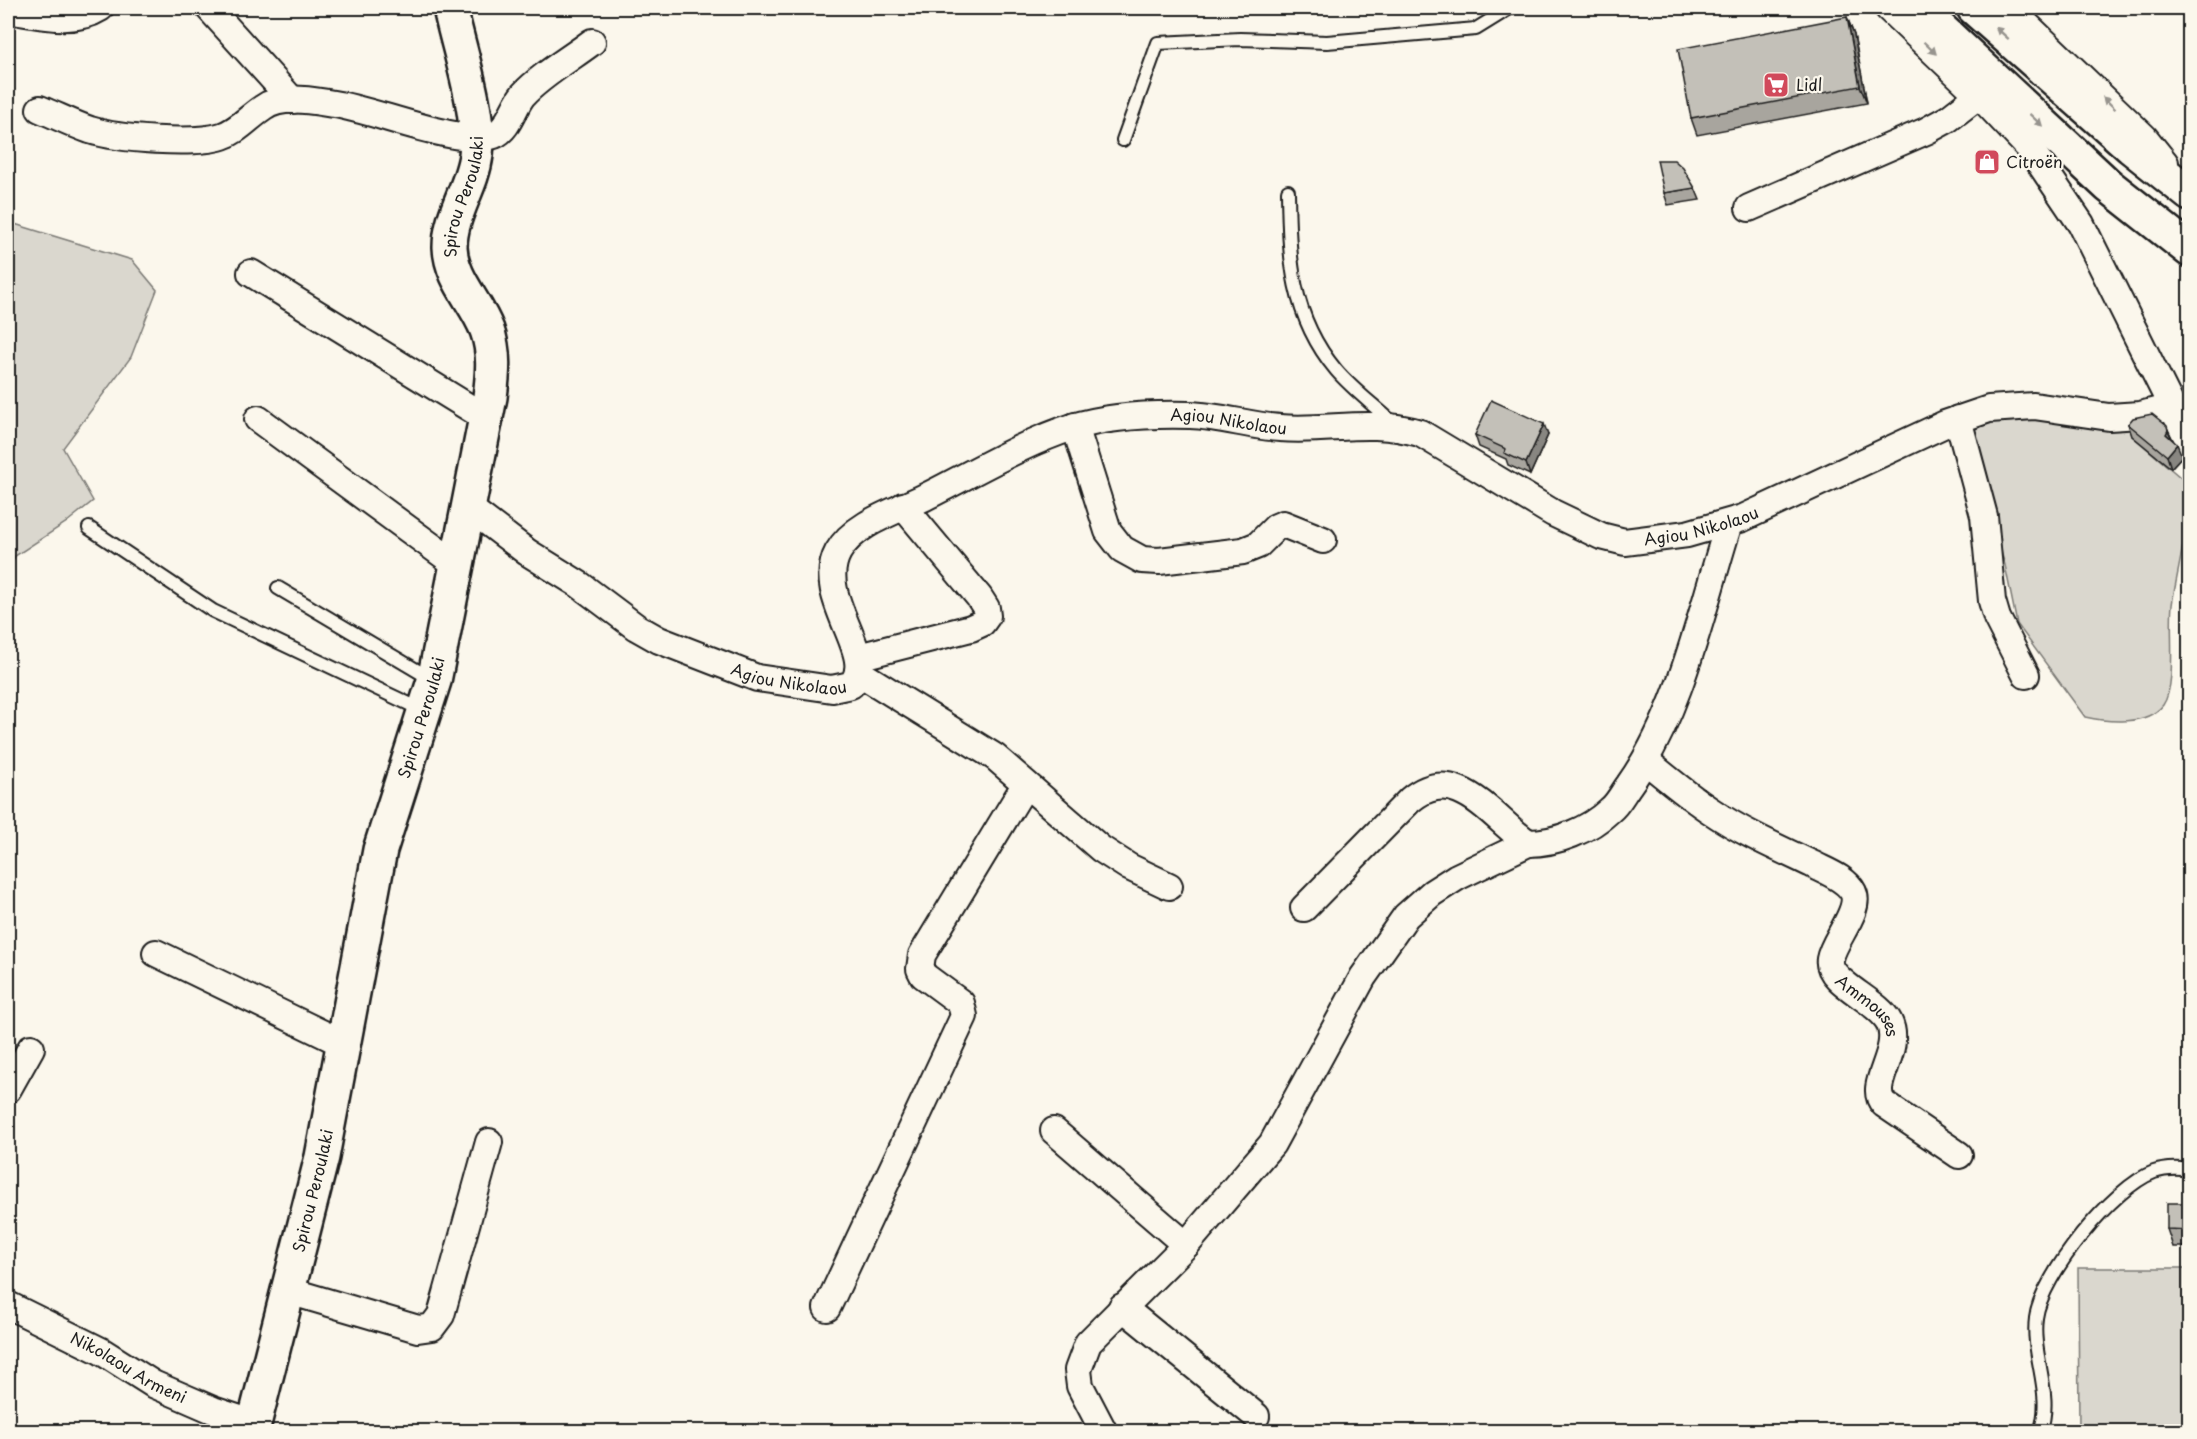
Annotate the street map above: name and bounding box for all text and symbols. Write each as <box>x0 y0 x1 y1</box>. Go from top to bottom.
one-way arrow <box>1995 27 2010 40</box>
one-way arrow <box>1922 41 1937 54</box>
supermarket icon: Lidl <box>1761 70 1791 100</box>
place label: Lidl <box>1796 72 1822 96</box>
one-way arrow <box>2102 96 2117 110</box>
one-way arrow <box>2029 113 2044 127</box>
street label: Spirou Peroulaki <box>437 135 488 259</box>
shop icon: Citroën <box>1972 147 2002 177</box>
place label: Citroën <box>2006 149 2063 173</box>
street label: Agiou Nikolaou <box>1170 402 1288 439</box>
street label: Agiou Nikolaou <box>1642 499 1762 550</box>
street label: Spirou Peroulaki <box>391 655 449 781</box>
street label: Agiou Nikolaou <box>728 656 849 700</box>
street label: Ammouses <box>1831 968 1905 1038</box>
street label: Spirou Peroulaki <box>285 1127 338 1254</box>
street label: Nikolaou Armeni <box>67 1325 191 1408</box>

